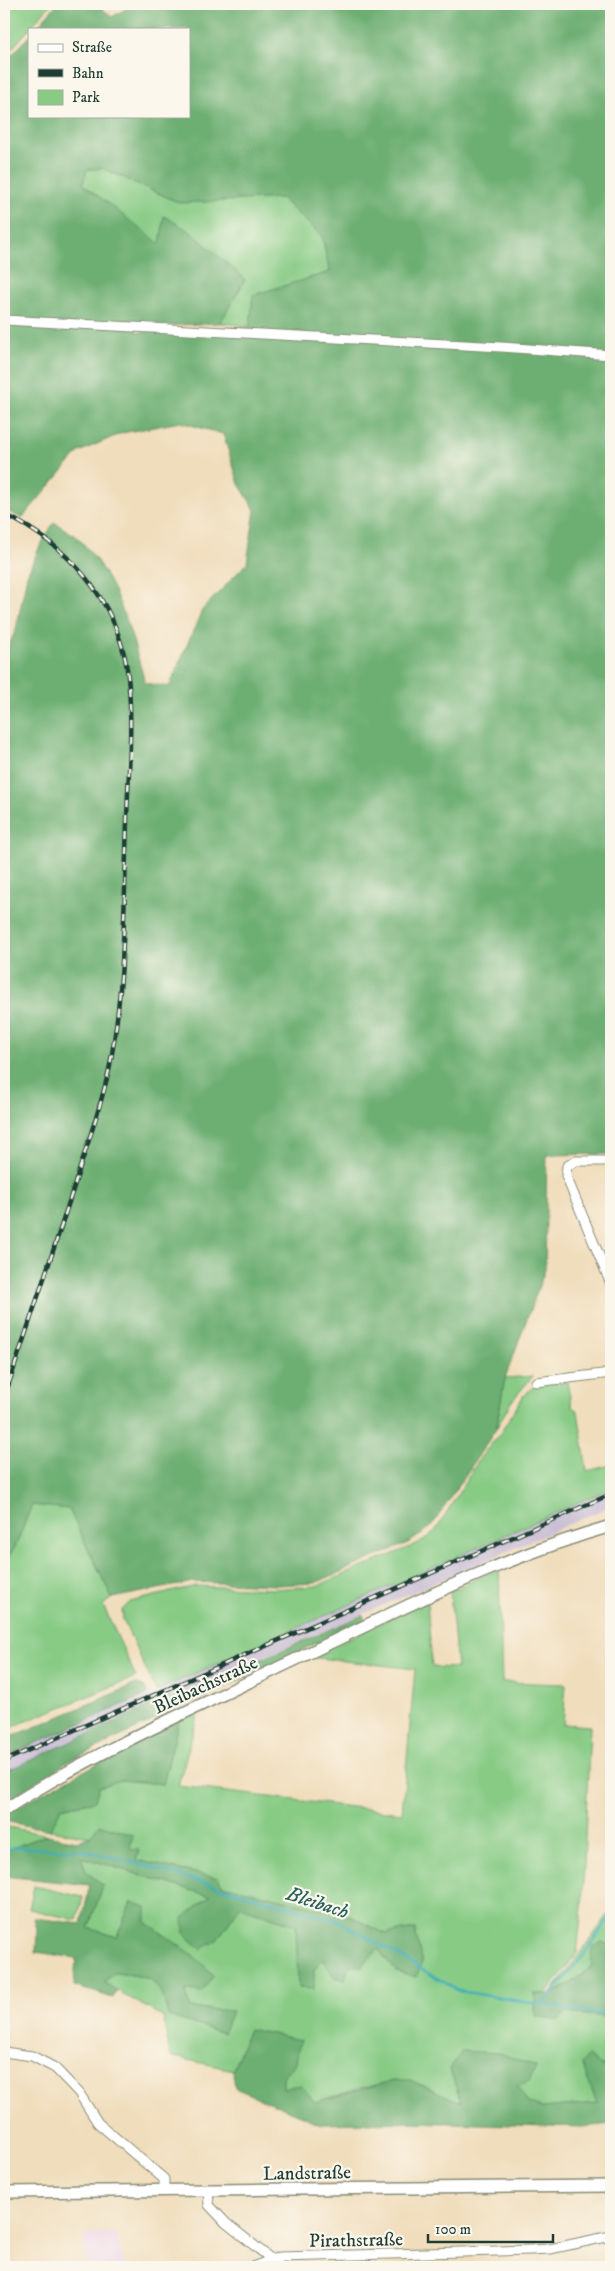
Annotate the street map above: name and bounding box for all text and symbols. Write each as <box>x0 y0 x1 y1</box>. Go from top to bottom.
legend <box>28 28 190 118</box>
text: Straße <box>72 38 112 57</box>
text: Bahn <box>72 64 104 83</box>
text: Park <box>72 88 101 107</box>
street label: Bleibachstraße <box>150 1651 262 1720</box>
water label: Bleibach <box>282 1881 352 1925</box>
street label: Landstraße <box>263 2161 351 2186</box>
scale bar <box>428 2211 552 2243</box>
text: 100 m <box>435 2220 471 2239</box>
street label: Pirathstraße <box>309 2228 403 2253</box>

